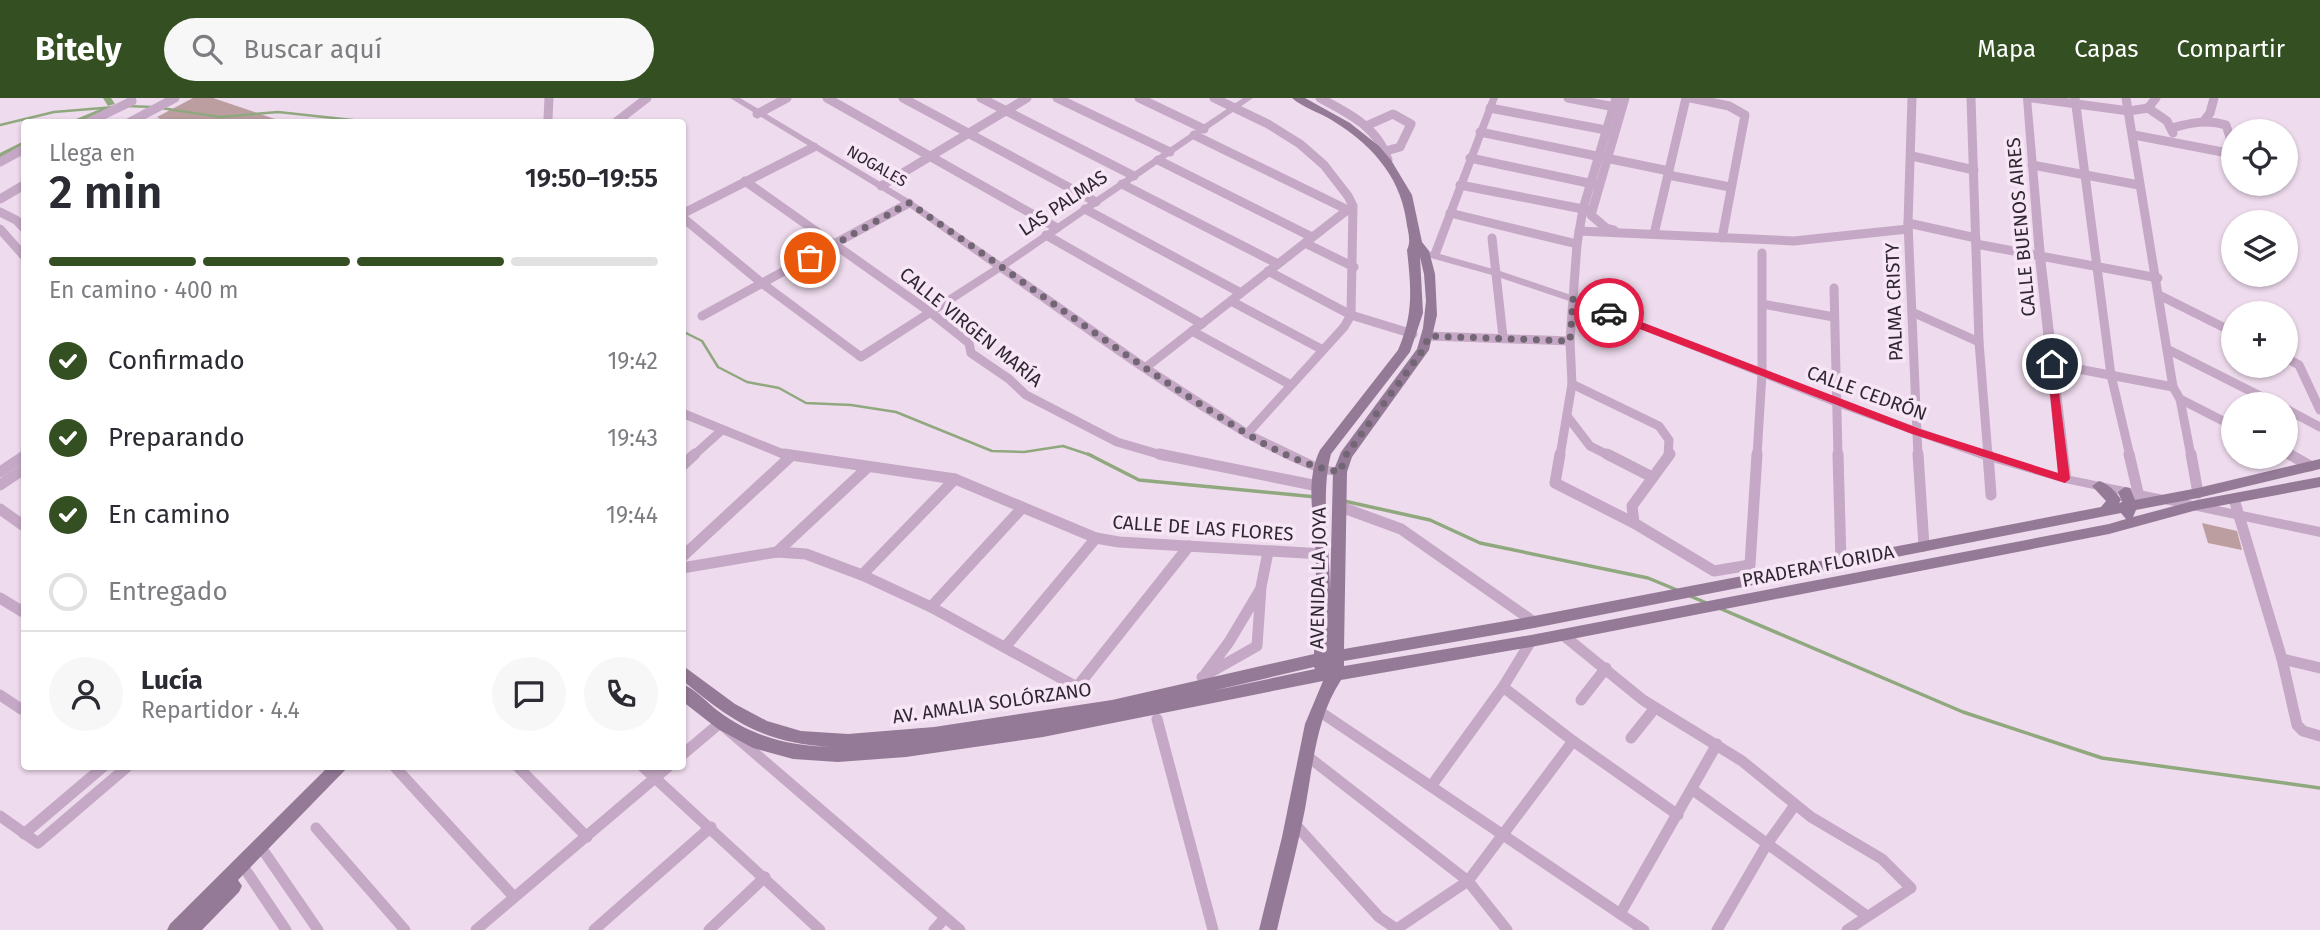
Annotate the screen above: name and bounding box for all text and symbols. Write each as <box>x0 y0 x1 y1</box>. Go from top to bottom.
search box <box>164 18 654 81</box>
text: Bitely <box>35 29 122 69</box>
icon: search <box>188 30 226 68</box>
text: Buscar aquí <box>244 34 382 65</box>
text: Mapa <box>1977 35 2036 63</box>
text: Capas <box>2074 35 2138 63</box>
text: Compartir <box>2176 35 2285 63</box>
map controls <box>2221 119 2298 469</box>
button: locate <box>2221 119 2298 196</box>
street label: CALLE BUENOS AIRES <box>2002 136 2040 318</box>
text: Llega en <box>49 139 135 167</box>
street label: NOGALES <box>844 141 911 191</box>
text: 19:50–19:55 <box>525 163 658 194</box>
text: 2 min <box>49 165 162 220</box>
street label: LAS PALMAS <box>1014 165 1112 241</box>
button: layers <box>2221 210 2298 287</box>
pin <box>780 228 840 288</box>
icon: bag <box>791 239 829 277</box>
street label: PALMA CRISTY <box>1880 242 1908 362</box>
street label: CALLE VIRGEN MARÍA <box>895 262 1047 392</box>
text: En camino · 400 m <box>49 276 238 304</box>
courier <box>1574 278 1644 348</box>
icon: car <box>1590 294 1628 332</box>
button: + <box>2221 301 2298 378</box>
pin <box>2022 334 2082 394</box>
icon: check <box>49 342 87 380</box>
text: Confirmado <box>108 345 245 376</box>
icon: home <box>2033 345 2071 383</box>
text: 19:42 <box>607 347 658 375</box>
street label: CALLE CEDRÓN <box>1804 361 1930 425</box>
button: − <box>2221 392 2298 469</box>
icon: check <box>49 419 87 457</box>
text: Preparando <box>108 422 245 453</box>
text: 19:43 <box>607 424 658 452</box>
icon: check <box>49 496 87 534</box>
text: En camino <box>108 499 230 530</box>
text: 19:44 <box>606 501 658 529</box>
street label: AVENIDA LA JOYA <box>1305 507 1331 649</box>
street label: CALLE DE LAS FLORES <box>1112 510 1294 546</box>
street label: PRADERA FLORIDA <box>1740 540 1896 592</box>
text: Entregado <box>108 576 228 607</box>
button: person <box>49 657 123 731</box>
button: chat <box>492 657 566 731</box>
button: phone <box>584 657 658 731</box>
text: Lucía <box>141 665 203 696</box>
street label: AV. AMALIA SOLÓRZANO <box>891 678 1093 728</box>
text: Repartidor · 4.4 <box>141 696 300 724</box>

